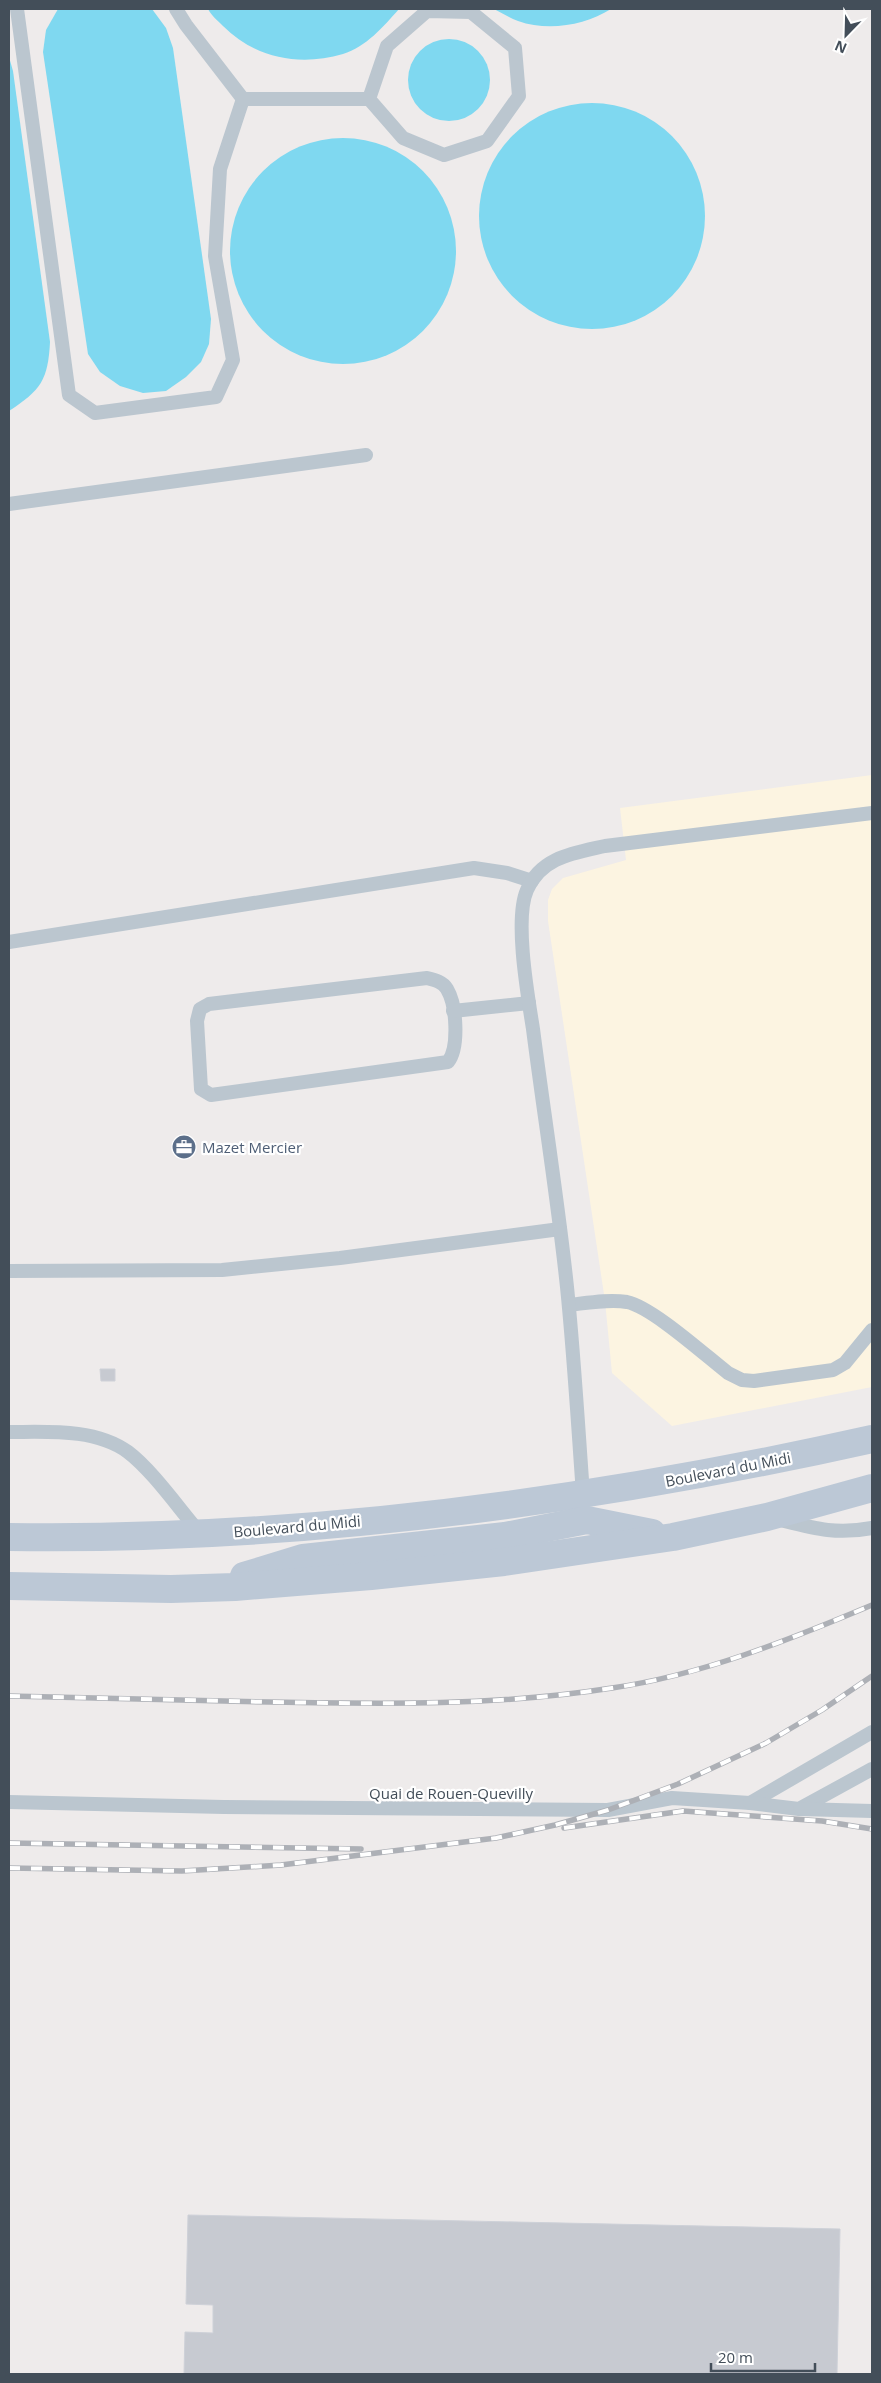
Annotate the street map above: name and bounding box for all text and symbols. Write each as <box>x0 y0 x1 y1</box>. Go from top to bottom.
north arrow <box>821 10 871 60</box>
text: N <box>832 36 850 58</box>
office icon: Mazet Mercier <box>171 1134 197 1160</box>
place label: Mazet Mercier <box>202 1137 302 1157</box>
street label: Boulevard du Midi <box>663 1447 793 1491</box>
street label: Boulevard du Midi <box>233 1510 361 1542</box>
street label: Quai de Rouen-Quevilly <box>369 1783 533 1803</box>
scale bar <box>711 2340 815 2372</box>
text: 20 m <box>718 2347 753 2367</box>

